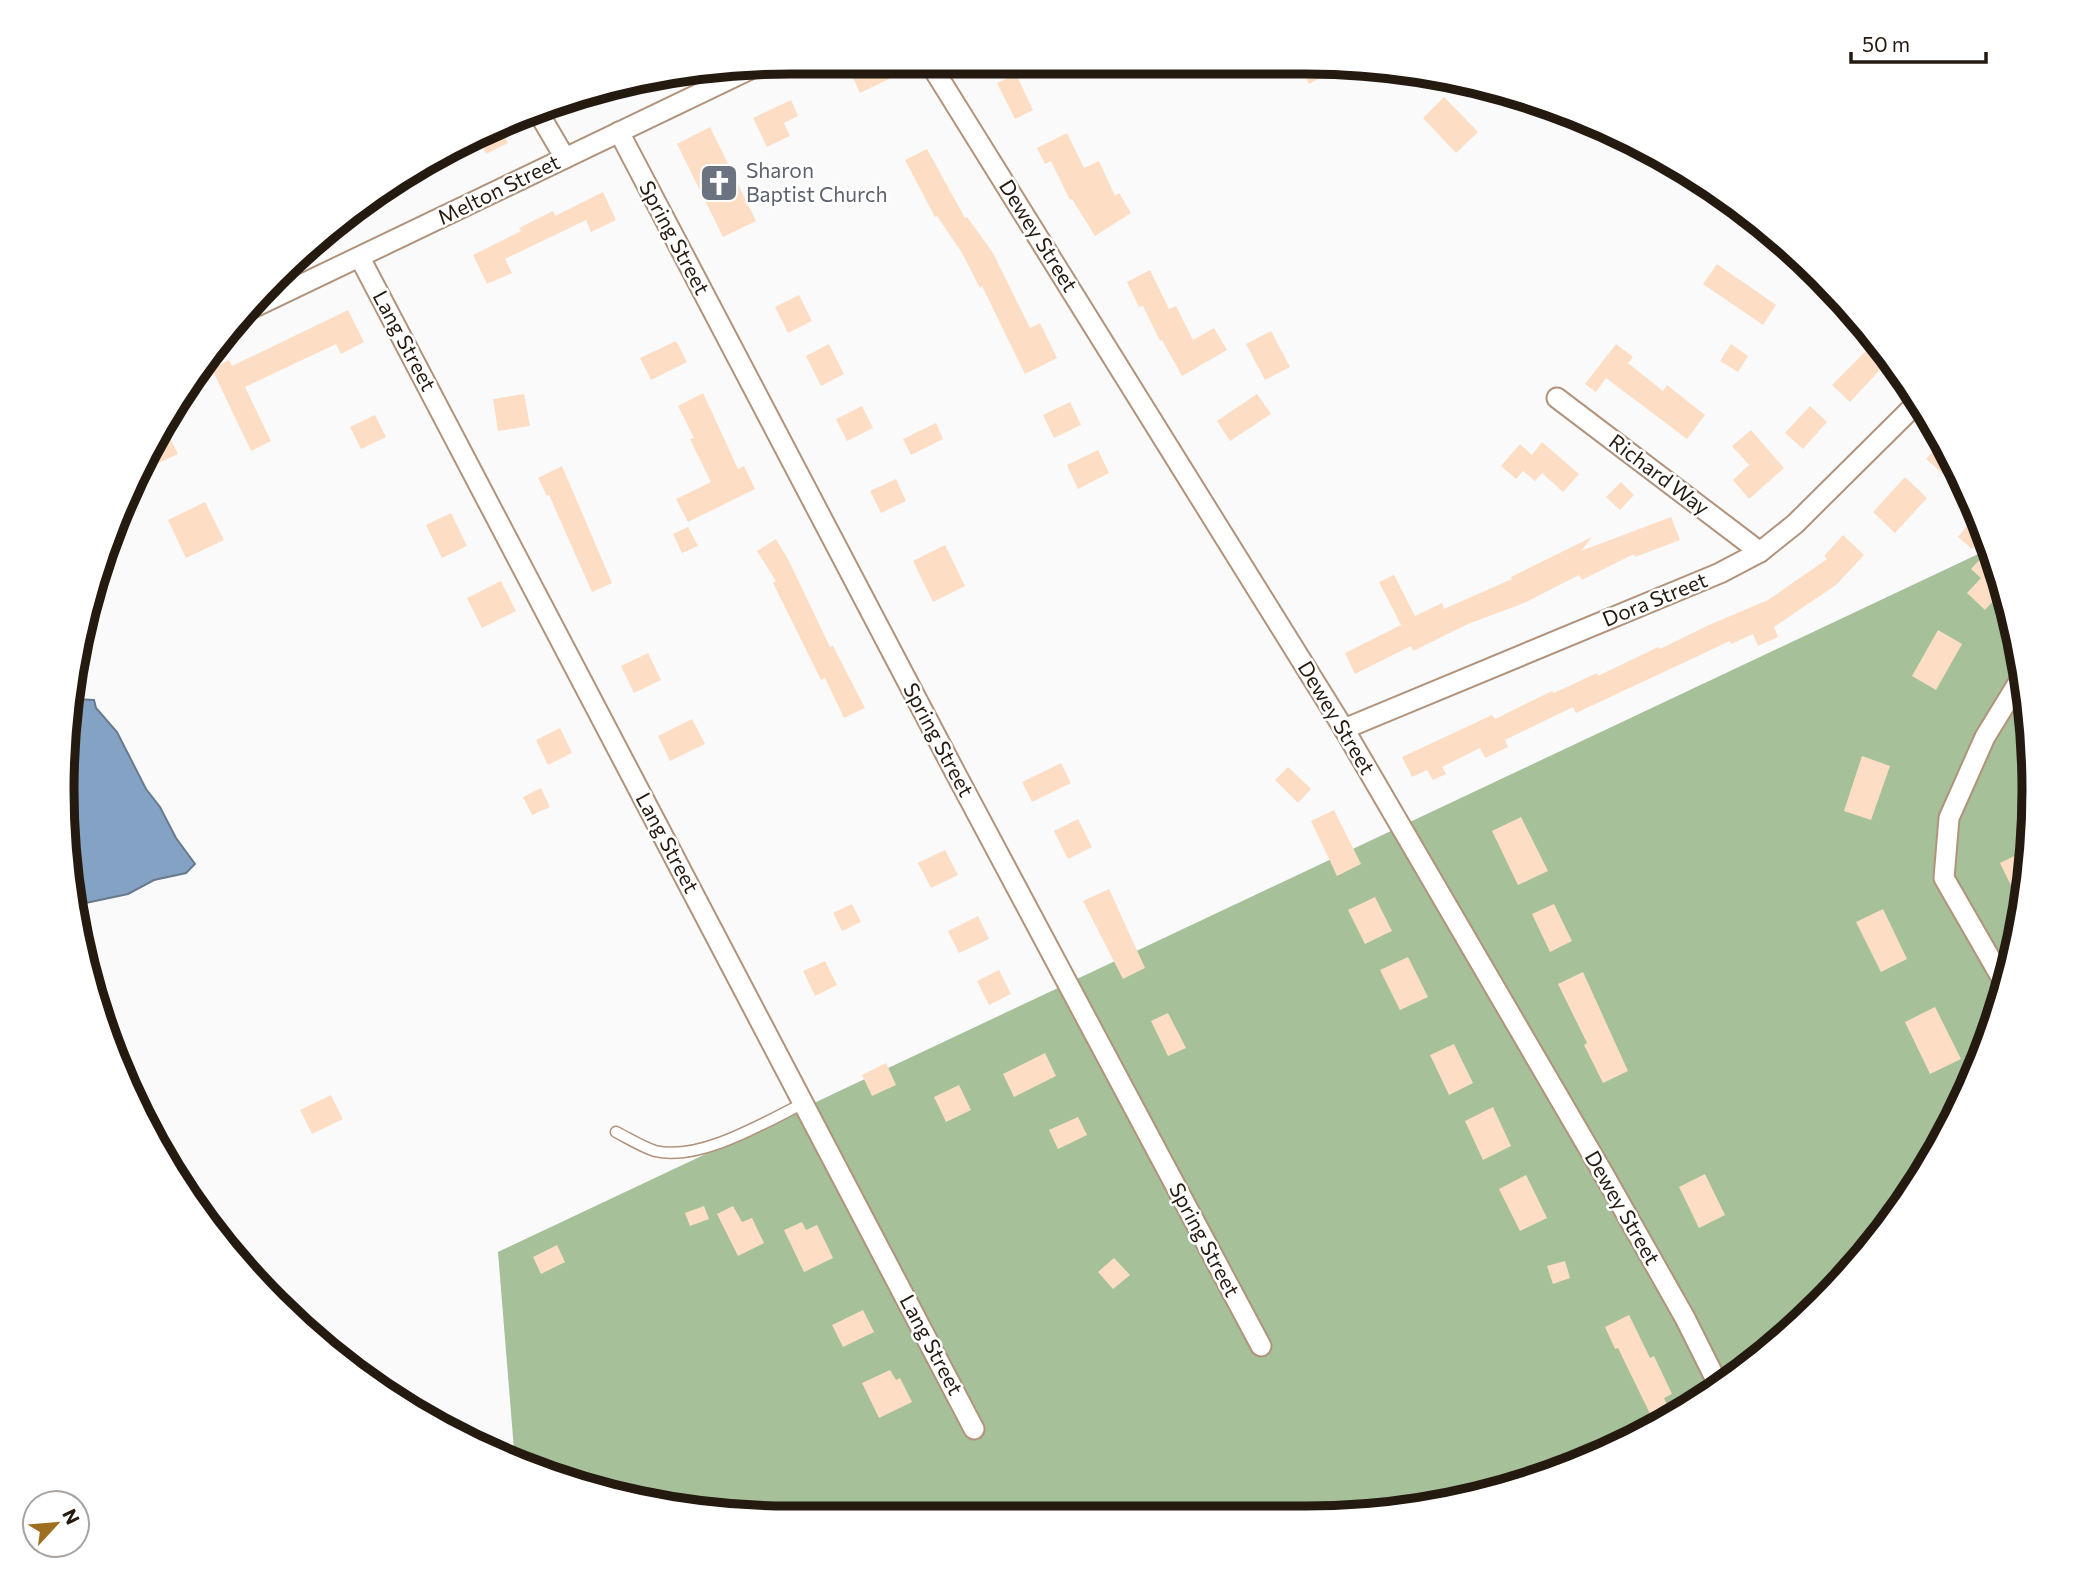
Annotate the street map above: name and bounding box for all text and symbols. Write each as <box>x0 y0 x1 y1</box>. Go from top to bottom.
scale bar <box>1851 21 1986 65</box>
text: 50 m <box>1862 31 1910 56</box>
street label: Melton Street <box>433 148 564 229</box>
place label: Sharon Baptist Church <box>746 157 888 206</box>
church icon: Sharon Baptist Church <box>698 162 740 204</box>
street label: Dewey Street <box>995 174 1084 296</box>
street label: Spring Street <box>635 176 716 298</box>
street label: Lang Street <box>369 286 442 395</box>
street label: Richard Way <box>1605 428 1715 520</box>
street label: Dora Street <box>1598 566 1710 631</box>
street label: Dewey Street <box>1294 656 1381 778</box>
street label: Spring Street <box>899 678 980 800</box>
street label: Lang Street <box>632 788 705 897</box>
street label: Dewey Street <box>1581 1146 1666 1269</box>
street label: Spring Street <box>1165 1178 1246 1300</box>
street label: Lang Street <box>896 1290 969 1399</box>
north arrow <box>21 1489 91 1559</box>
text: N <box>58 1505 85 1528</box>

